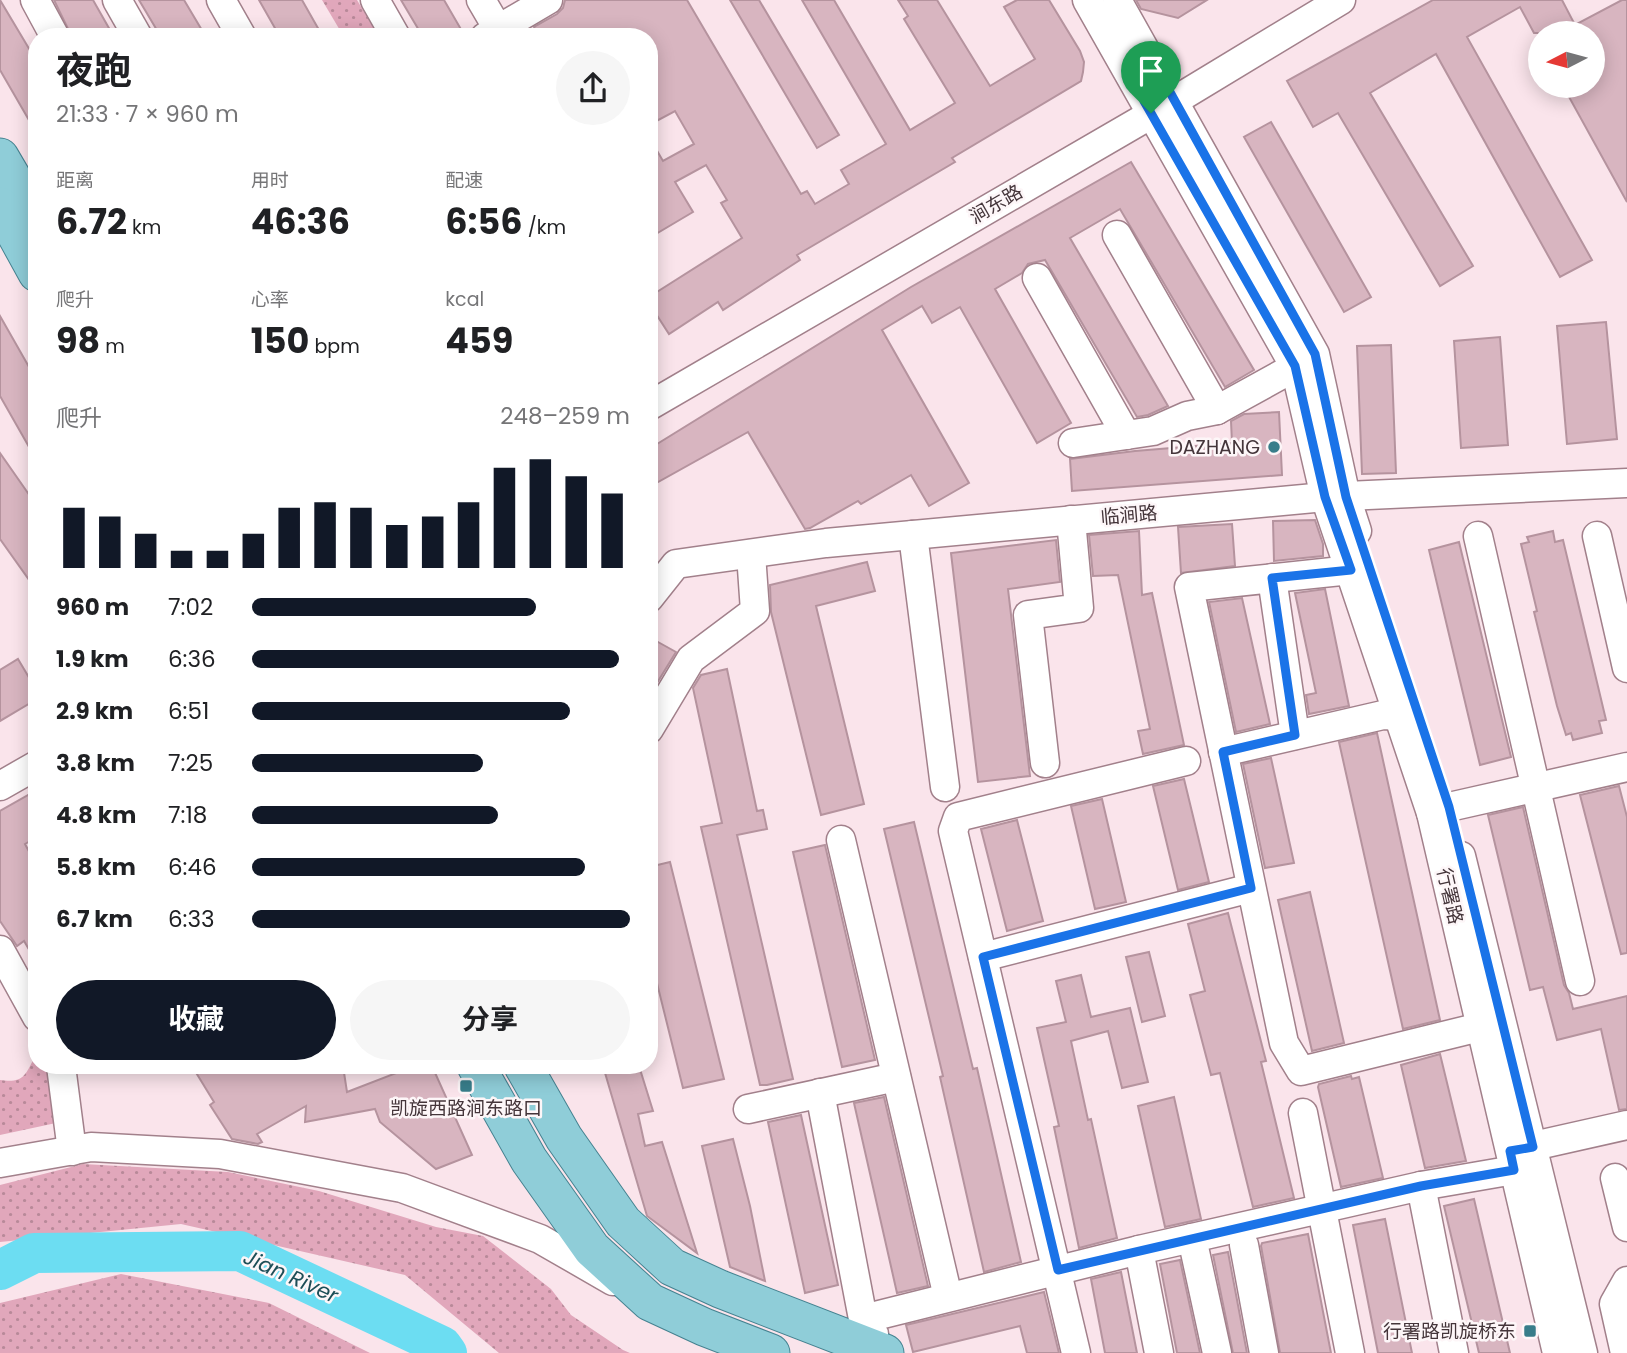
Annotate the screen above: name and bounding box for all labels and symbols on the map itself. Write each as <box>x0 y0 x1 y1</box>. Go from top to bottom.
north arrow <box>1528 21 1605 98</box>
pin <box>1121 41 1181 113</box>
street label: 涧东路 <box>965 178 1027 230</box>
place label: DAZHANG <box>1169 434 1260 461</box>
marker: DAZHANG <box>1266 439 1282 455</box>
street label: 临涧路 <box>1099 499 1159 531</box>
street label: 行署路 <box>1430 865 1470 927</box>
marker: 凯旋西路涧东路口 <box>458 1078 474 1094</box>
place label: 凯旋西路涧东路口 <box>390 1095 542 1122</box>
water label: Jian River <box>239 1242 344 1310</box>
place label: 行署路凯旋桥东 <box>1383 1318 1516 1345</box>
marker: 行署路凯旋桥东 <box>1522 1323 1538 1339</box>

